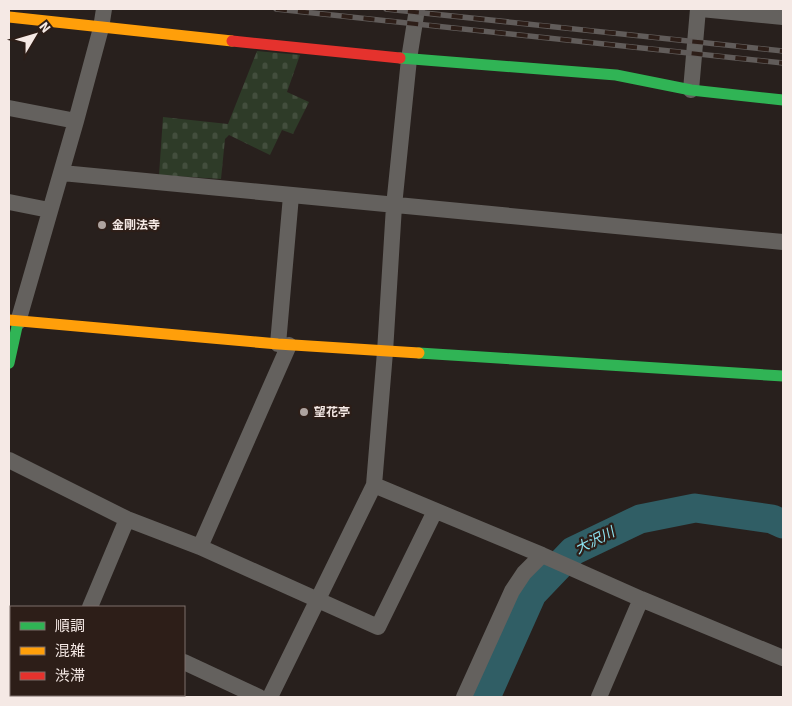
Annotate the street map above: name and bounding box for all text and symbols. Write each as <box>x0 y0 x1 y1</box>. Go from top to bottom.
north arrow <box>10 10 60 60</box>
text: N <box>34 18 55 37</box>
place label: 金剛法寺 <box>112 217 160 234</box>
marker: 金剛法寺 <box>96 219 108 231</box>
place label: 望花亭 <box>314 404 350 421</box>
marker: 望花亭 <box>298 406 310 418</box>
water label: 大沢川 <box>572 522 620 559</box>
legend <box>10 606 185 696</box>
text: 順調 <box>55 616 85 637</box>
text: 混雑 <box>55 641 85 662</box>
text: 渋滞 <box>55 666 85 687</box>

